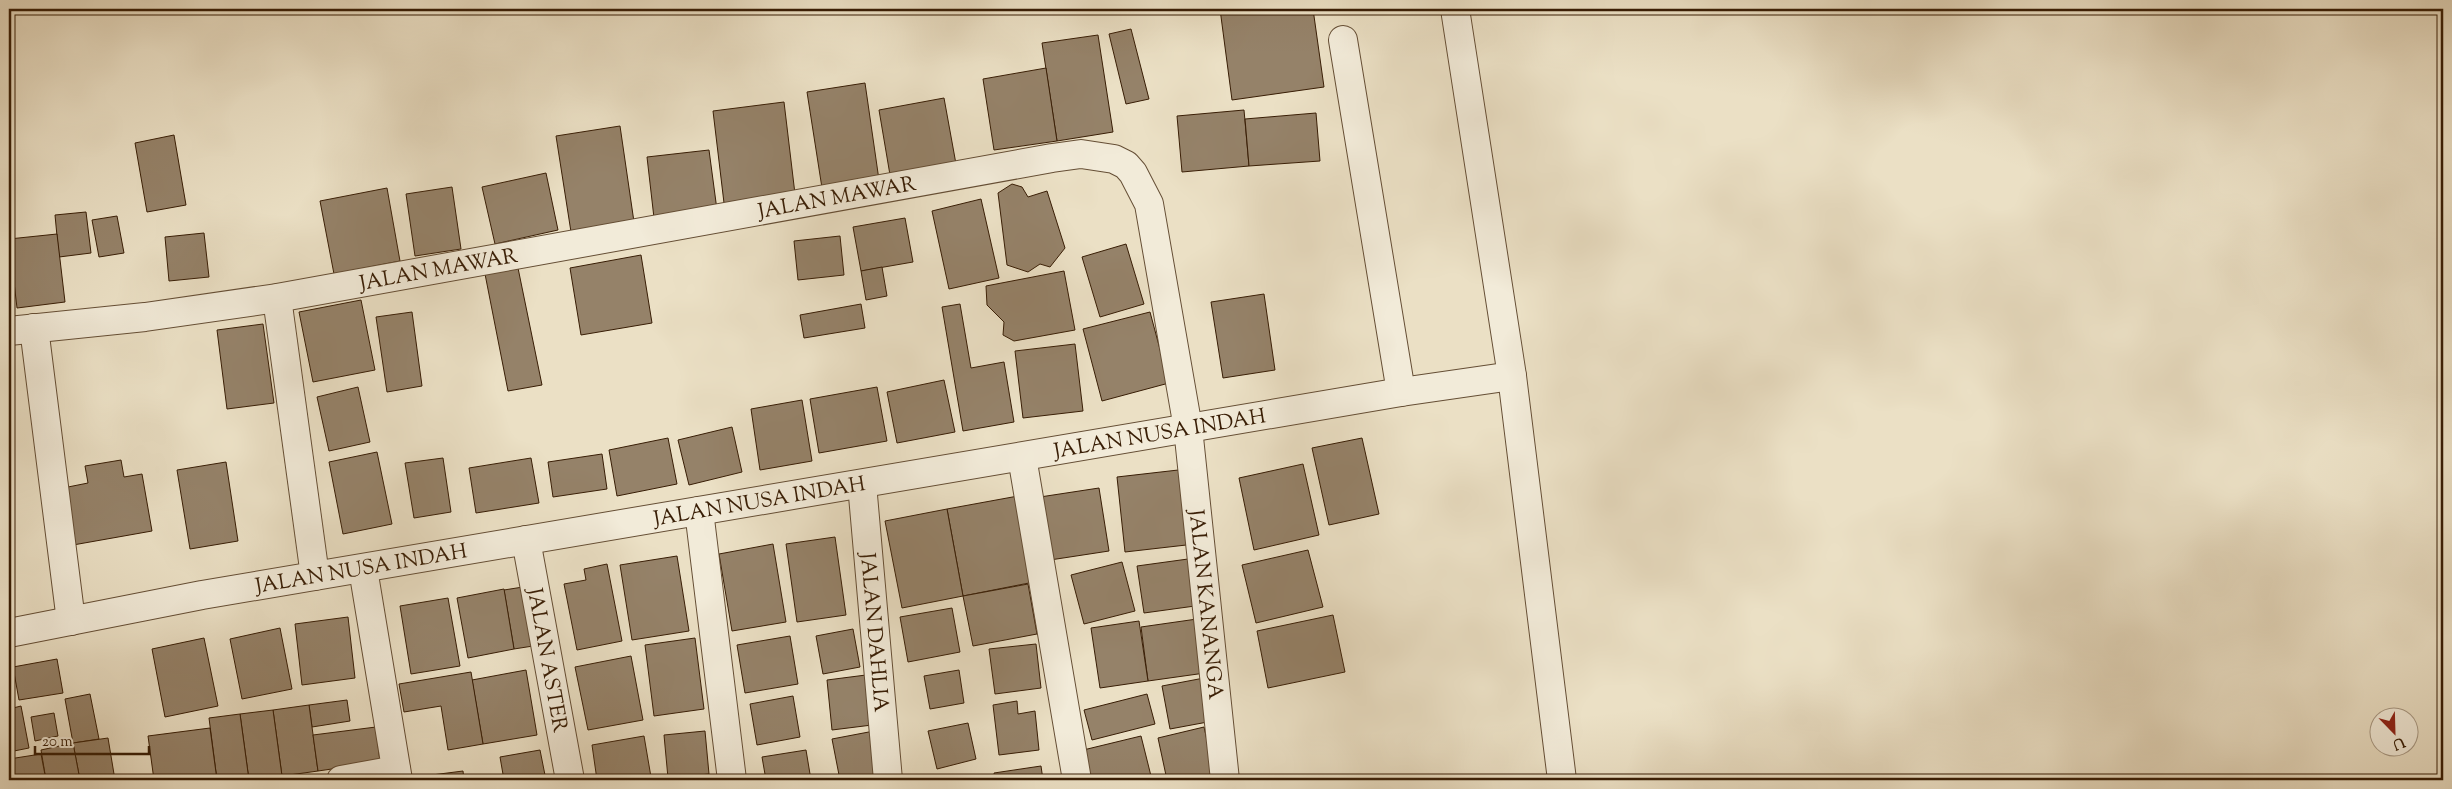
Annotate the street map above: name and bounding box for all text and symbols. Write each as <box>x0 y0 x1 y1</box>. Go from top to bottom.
street label: JALAN MAWAR <box>755 170 919 228</box>
street label: JALAN MAWAR <box>356 242 520 300</box>
street label: JALAN NUSA INDAH <box>1051 402 1269 468</box>
street label: JALAN NUSA INDAH <box>650 470 868 535</box>
street label: JALAN KANANGA <box>1180 507 1229 701</box>
street label: JALAN NUSA INDAH <box>252 537 470 603</box>
street label: JALAN DAHLIA <box>851 551 895 714</box>
street label: JALAN ASTER <box>518 585 574 735</box>
north arrow <box>2370 706 2420 756</box>
scale bar <box>35 724 149 756</box>
text: U <box>2389 731 2407 754</box>
text: 20 m <box>42 732 73 753</box>

